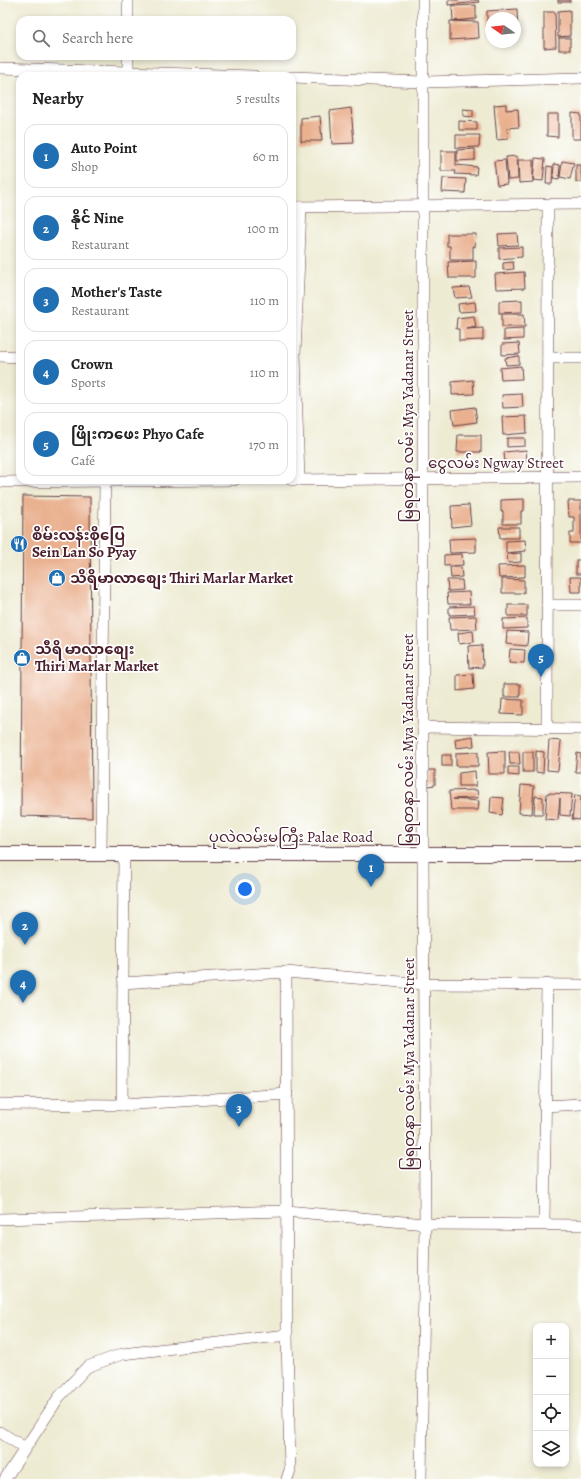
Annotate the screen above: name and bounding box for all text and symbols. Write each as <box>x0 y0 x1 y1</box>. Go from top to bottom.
north arrow <box>485 12 521 48</box>
search box <box>16 16 296 60</box>
icon: search <box>30 27 52 49</box>
text: Search here <box>62 28 133 48</box>
text: Nearby <box>32 87 83 110</box>
text: 5 results <box>236 90 280 107</box>
text: Auto Point <box>71 138 137 158</box>
text: 1 <box>44 148 48 165</box>
text: 60 m <box>253 148 279 165</box>
text: Shop <box>71 158 98 175</box>
text: နိုင် Nine <box>71 208 124 228</box>
text: 2 <box>43 220 49 237</box>
text: 100 m <box>247 220 279 237</box>
text: Restaurant <box>71 236 129 253</box>
text: Mother's Taste <box>71 282 162 302</box>
text: 3 <box>43 292 49 309</box>
text: 110 m <box>250 292 279 309</box>
text: Restaurant <box>71 302 129 319</box>
street label: မြရတနာ လမ်း Mya Yadanar Street <box>398 309 420 523</box>
text: Crown <box>71 354 113 374</box>
text: 4 <box>43 364 49 381</box>
text: 110 m <box>250 364 279 381</box>
text: Sports <box>71 374 106 391</box>
text: ဖြိုးကဖေး Phyo Cafe <box>71 424 204 444</box>
text: 5 <box>43 436 49 453</box>
text: 170 m <box>249 436 279 453</box>
text: Café <box>71 452 95 469</box>
street label: ငွေလမ်း Ngway Street <box>428 453 564 474</box>
place label: စိမ်းလန်းစိုပြေ Sein Lan So Pyay <box>32 525 137 562</box>
restaurant icon: စိမ်းလန်းစိုပြေ Sein Lan So Pyay <box>9 534 29 554</box>
shop icon: သိရိမာလာစျေး Thiri Marlar Market <box>47 568 67 588</box>
place label: သိရိမာလာစျေး Thiri Marlar Market <box>70 568 293 590</box>
street label: မြရတနာ လမ်း Mya Yadanar Street <box>398 633 420 847</box>
place label: သီရိ မာလာစျေး Thiri Marlar Market <box>35 639 159 676</box>
pin: 5 <box>528 644 554 677</box>
shop icon: သီရိ မာလာစျေး Thiri Marlar Market <box>12 648 32 668</box>
street label: ပုလဲလမ်းမကြီး Palae Road <box>209 827 374 849</box>
pin: 1 <box>358 854 384 887</box>
your location <box>235 879 255 899</box>
pin: 2 <box>12 912 38 945</box>
street label: မြရတနာ လမ်း Mya Yadanar Street <box>399 957 421 1171</box>
pin: 4 <box>10 970 36 1003</box>
pin: 3 <box>226 1094 252 1127</box>
map controls <box>533 1323 569 1467</box>
button: + <box>533 1323 569 1359</box>
button: − <box>533 1359 569 1395</box>
button: locate <box>533 1395 569 1431</box>
button: layers <box>533 1431 569 1467</box>

